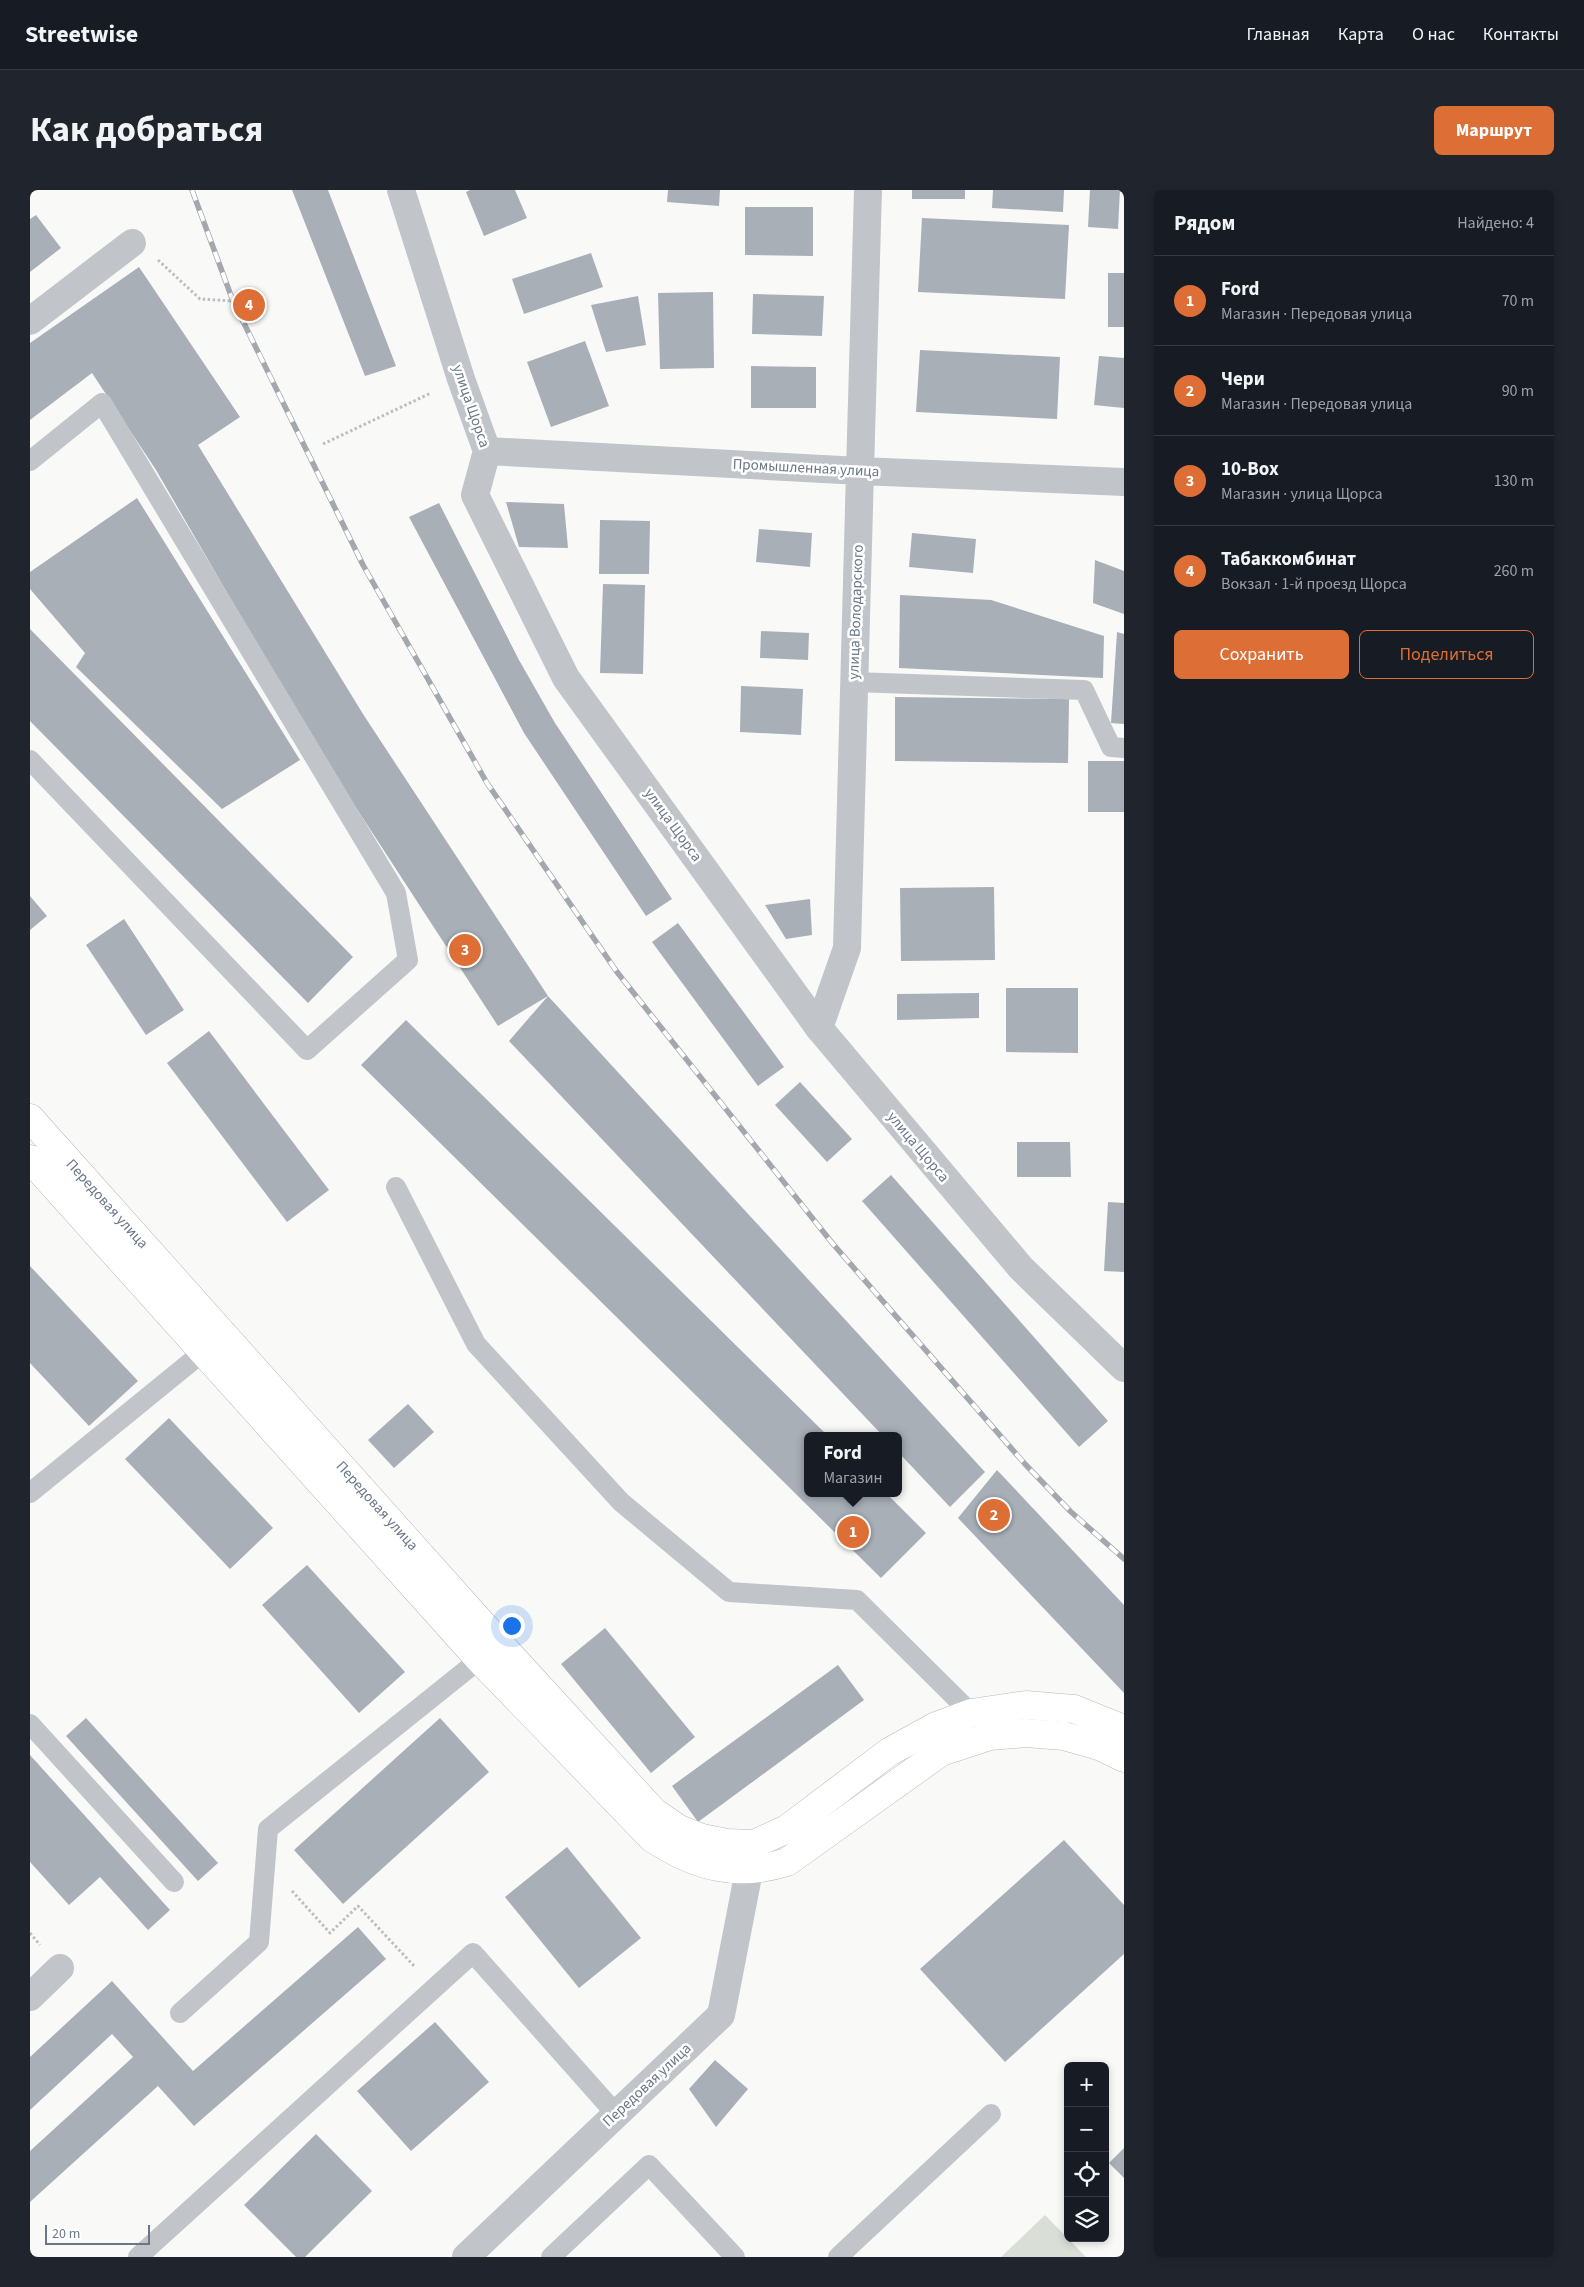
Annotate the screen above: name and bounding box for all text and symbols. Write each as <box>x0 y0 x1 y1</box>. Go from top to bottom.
text: Streetwise <box>25 17 138 52</box>
text: Главная <box>1247 22 1310 47</box>
text: Карта <box>1338 22 1384 47</box>
text: О нас <box>1412 22 1455 47</box>
text: Контакты <box>1483 22 1559 47</box>
text: Как добраться <box>30 105 263 155</box>
button: Маршрут <box>1434 106 1554 155</box>
text: Рядом <box>1174 208 1235 238</box>
text: Найдено: 4 <box>1457 212 1534 234</box>
text: Ford <box>1221 276 1259 303</box>
pin: 4 <box>233 286 265 324</box>
text: 1 <box>1186 290 1194 312</box>
text: 70 m <box>1502 290 1534 312</box>
text: Магазин · Передовая улица <box>1221 303 1412 325</box>
street label: улица Щорса <box>447 362 495 450</box>
text: Чери <box>1221 366 1265 393</box>
text: 2 <box>1186 380 1194 402</box>
text: 90 m <box>1502 380 1534 402</box>
text: Магазин · Передовая улица <box>1221 393 1412 415</box>
street label: Промышленная улица <box>732 454 880 482</box>
text: 10-Box <box>1221 456 1279 483</box>
text: 3 <box>1186 470 1194 492</box>
text: 130 m <box>1494 470 1534 492</box>
text: Магазин · улица Щорса <box>1221 483 1383 505</box>
street label: улица Володарского <box>843 544 869 680</box>
text: Табаккомбинат <box>1221 546 1356 573</box>
text: 4 <box>1186 560 1194 582</box>
text: 260 m <box>1494 560 1534 582</box>
text: Вокзал · 1-й проезд Щорса <box>1221 573 1407 595</box>
button: Сохранить <box>1174 630 1349 679</box>
button: Поделиться <box>1359 630 1534 679</box>
street label: улица Щорса <box>639 784 707 866</box>
pin: 3 <box>449 931 481 969</box>
street label: улица Щорса <box>882 1107 954 1187</box>
street label: Передовая улица <box>61 1155 153 1253</box>
popup <box>804 1432 902 1497</box>
text: Ford <box>823 1440 862 1467</box>
street label: Передовая улица <box>331 1457 423 1555</box>
text: Магазин <box>823 1467 883 1489</box>
pin: 2 <box>978 1496 1010 1534</box>
pin: 1 <box>837 1513 869 1551</box>
your location <box>499 1613 525 1639</box>
street label: Передовая улица <box>598 2038 696 2132</box>
map controls <box>1064 2062 1109 2242</box>
button: + <box>1064 2062 1109 2107</box>
button: − <box>1064 2107 1109 2152</box>
button: locate <box>1064 2152 1109 2197</box>
button: layers <box>1064 2197 1109 2242</box>
scale bar <box>45 2222 150 2245</box>
text: 20 m <box>52 2224 80 2244</box>

